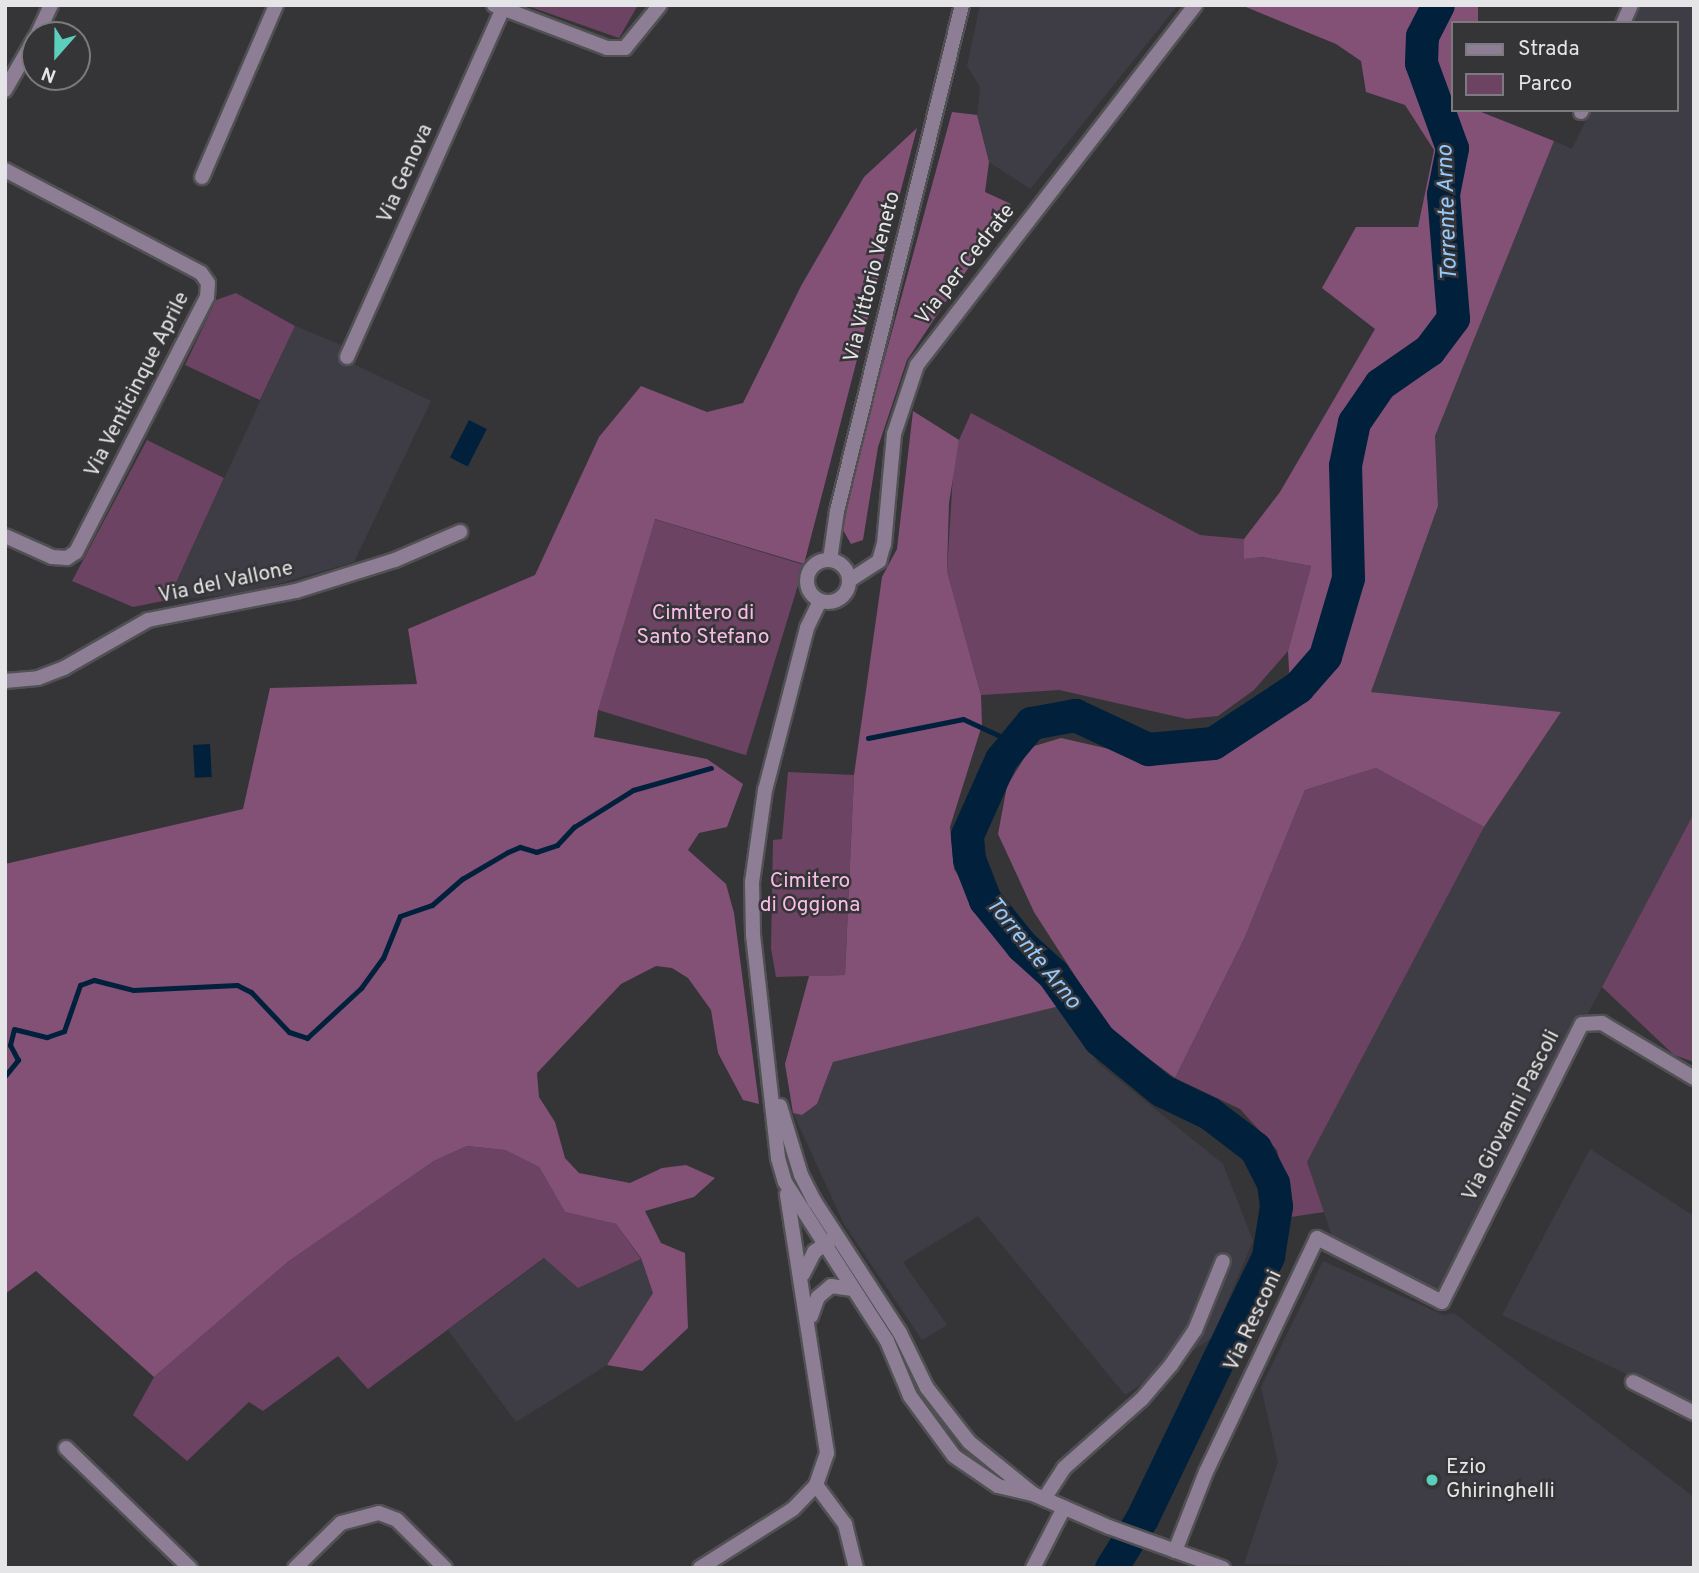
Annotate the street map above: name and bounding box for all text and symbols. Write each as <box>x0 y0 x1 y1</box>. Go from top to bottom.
north arrow <box>21 21 91 91</box>
legend <box>1450 21 1678 112</box>
text: Strada <box>1518 36 1579 63</box>
text: N <box>39 60 60 87</box>
text: Parco <box>1518 71 1572 98</box>
street label: Via Genova <box>373 120 439 228</box>
water label: Torrente Arno <box>1433 144 1465 282</box>
street label: Via Vittorio Veneto <box>839 188 907 366</box>
street label: Via per Cedrate <box>911 200 1021 330</box>
street label: Via Venticinque Aprile <box>80 287 196 483</box>
street label: Via del Vallone <box>156 556 296 610</box>
park label: Cimitero di Santo Stefano <box>637 601 769 651</box>
park label: Cimitero di Oggiona <box>760 869 860 919</box>
water label: Torrente Arno <box>978 892 1086 1016</box>
street label: Via Giovanni Pascoli <box>1458 1026 1566 1206</box>
street label: Via Resconi <box>1220 1266 1288 1376</box>
place label: Ezio Ghiringhelli <box>1446 1455 1555 1505</box>
marker: Ezio Ghiringhelli <box>1424 1472 1440 1488</box>

